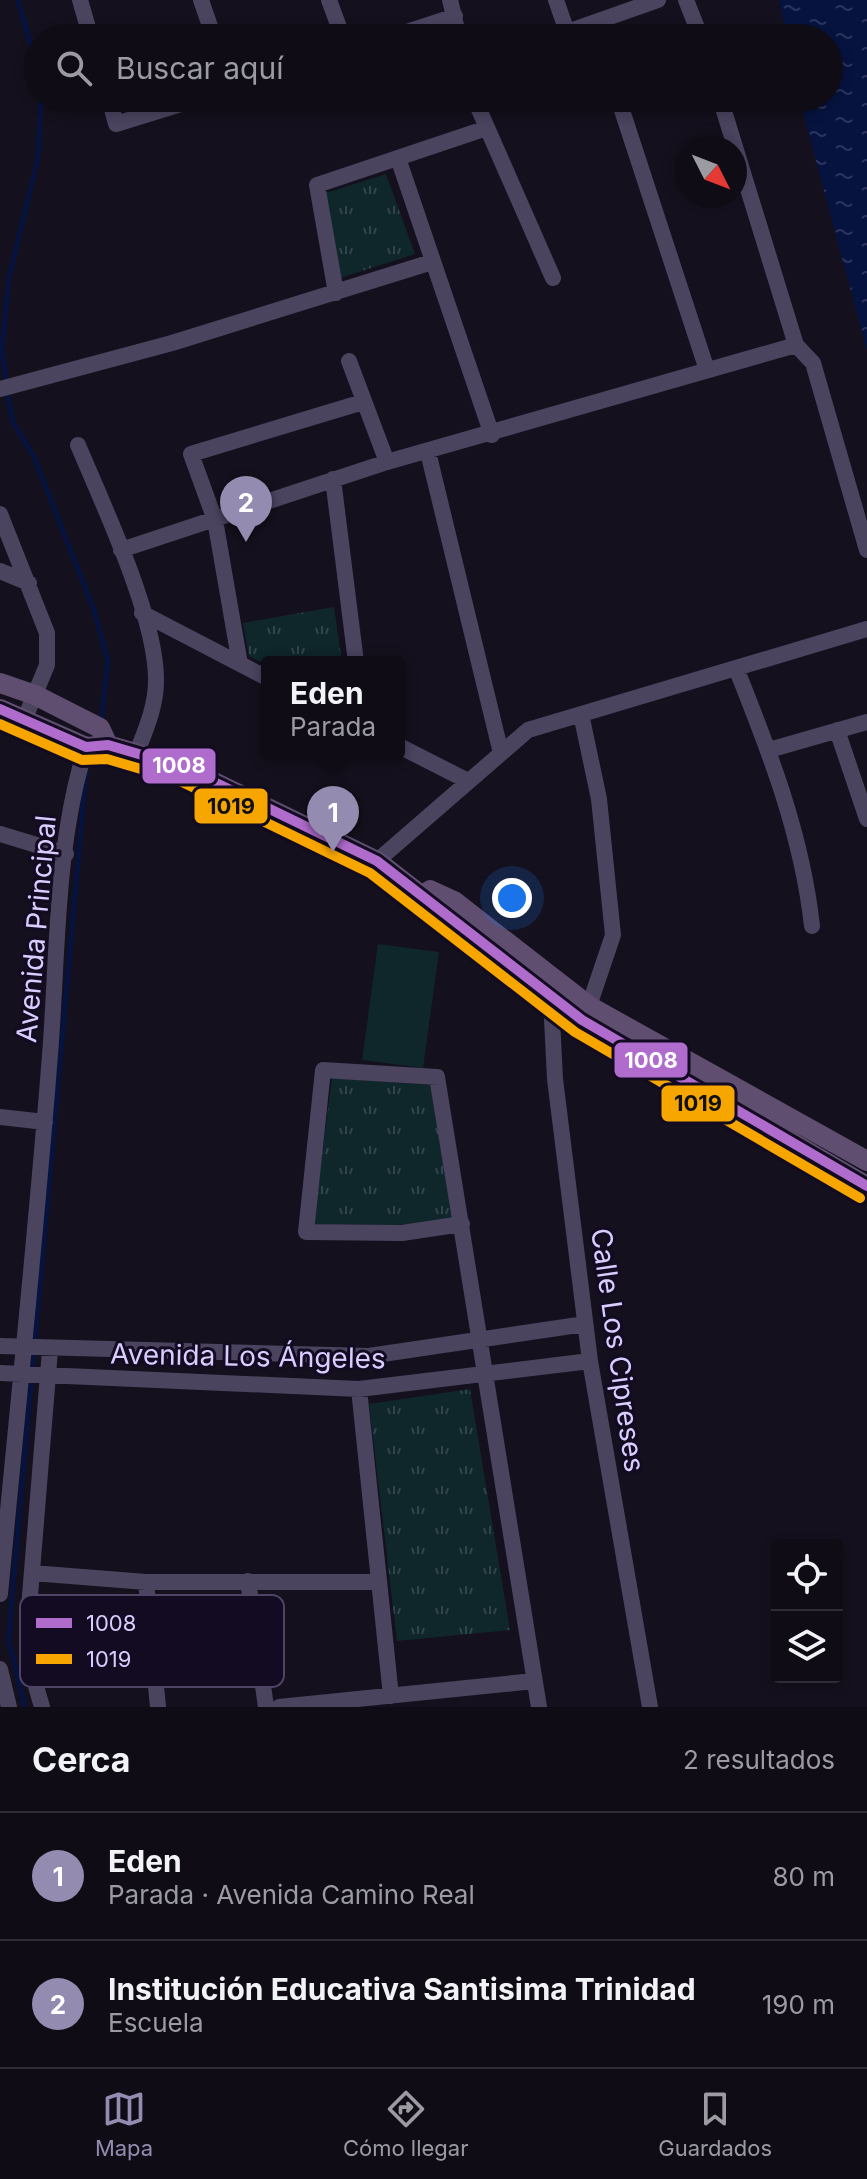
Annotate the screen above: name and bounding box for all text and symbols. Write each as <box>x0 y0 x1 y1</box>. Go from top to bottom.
search box <box>24 24 843 112</box>
icon: search <box>52 46 96 90</box>
text: Buscar aquí <box>116 50 283 86</box>
north arrow <box>675 136 747 208</box>
pin: 2 <box>220 476 272 542</box>
popup <box>261 656 405 760</box>
text: Eden <box>290 675 364 711</box>
text: Parada <box>290 711 376 742</box>
line badge: 1008 <box>141 747 217 785</box>
text: 1008 <box>152 752 206 778</box>
pin: 1 <box>307 786 359 852</box>
line badge: 1019 <box>193 787 269 825</box>
text: 1019 <box>207 793 255 819</box>
street label: Avenida Principal <box>9 814 63 1044</box>
your location <box>492 878 532 918</box>
line badge: 1008 <box>613 1041 689 1079</box>
text: 1008 <box>624 1047 678 1073</box>
line badge: 1019 <box>660 1084 736 1123</box>
text: 1019 <box>674 1090 722 1116</box>
street label: Calle Los Cipreses <box>584 1226 652 1474</box>
street label: Avenida Los Ángeles <box>110 1336 386 1375</box>
map controls <box>771 1539 843 1683</box>
button: locate <box>771 1539 843 1611</box>
legend <box>20 1595 284 1687</box>
text: 1008 <box>86 1610 136 1636</box>
button: layers <box>771 1611 843 1683</box>
text: 1019 <box>86 1646 131 1672</box>
text: Cerca <box>32 1739 131 1780</box>
text: 2 resultados <box>683 1744 835 1775</box>
text: Eden <box>108 1843 182 1879</box>
text: 1 <box>52 1861 64 1892</box>
text: 80 m <box>772 1861 835 1892</box>
text: Parada · Avenida Camino Real <box>108 1879 475 1910</box>
text: Institución Educativa Santisima Trinidad <box>108 1971 696 2007</box>
text: 2 <box>50 1989 66 2020</box>
text: 190 m <box>762 1989 835 2020</box>
text: Escuela <box>108 2007 204 2038</box>
tab: Mapa <box>95 2087 153 2161</box>
tab: Cómo llegar <box>343 2087 468 2161</box>
tab: Guardados <box>658 2087 772 2161</box>

